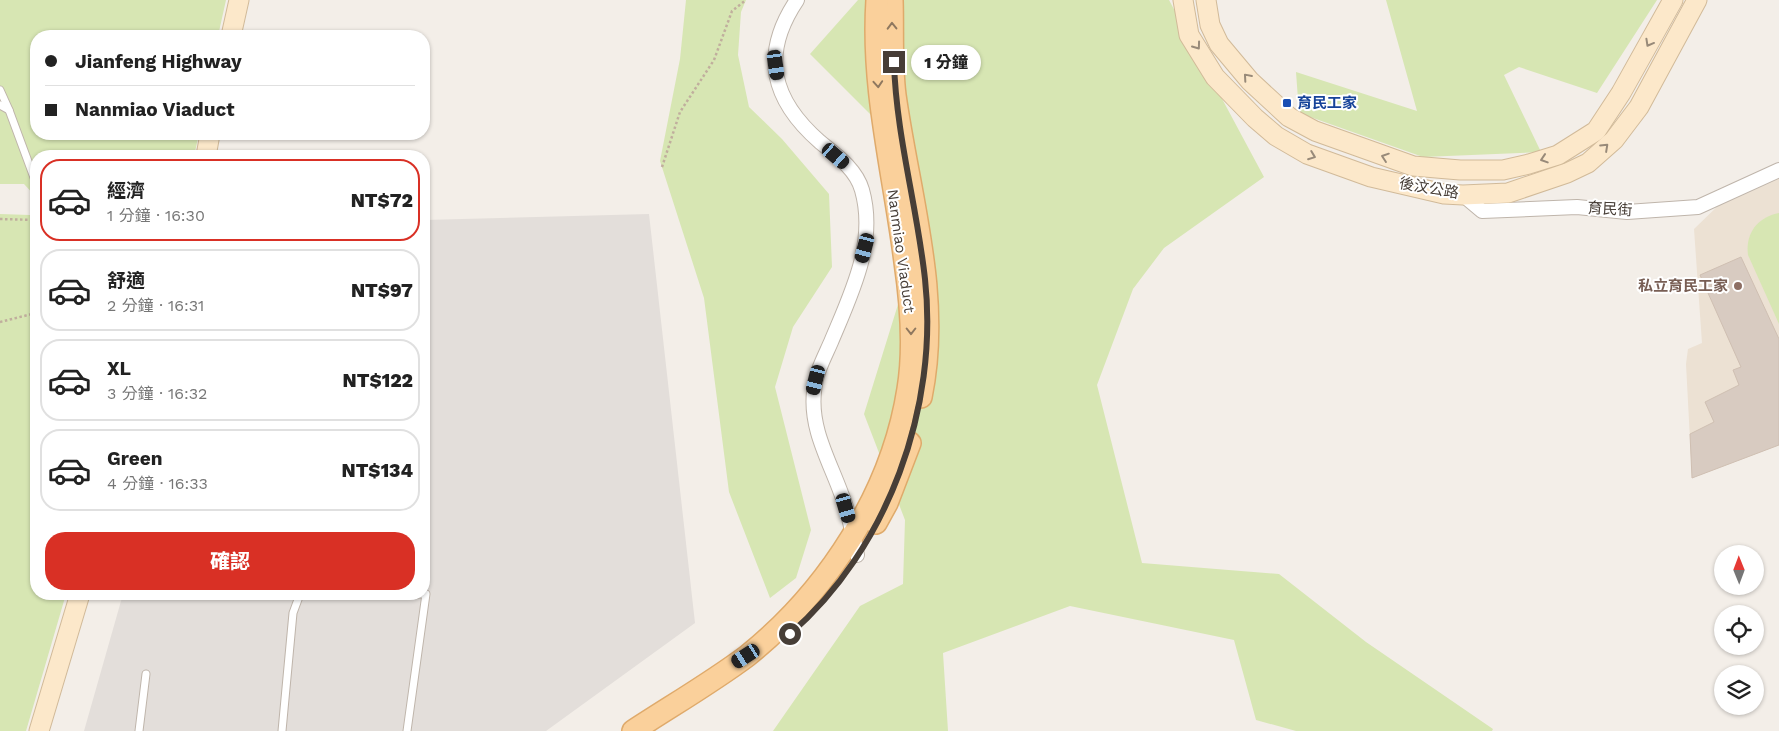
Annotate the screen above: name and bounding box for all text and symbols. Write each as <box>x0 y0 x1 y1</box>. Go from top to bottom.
one-way arrow <box>887 21 898 29</box>
one-way arrow <box>1645 37 1655 46</box>
one-way arrow <box>1191 40 1200 50</box>
callout: 1 分鐘 <box>912 44 982 80</box>
car <box>766 49 785 81</box>
text: Jianfeng Highway <box>75 50 242 73</box>
route end <box>883 51 905 73</box>
text: 1 分鐘 <box>924 53 968 72</box>
one-way arrow <box>1243 73 1252 82</box>
one-way arrow <box>872 80 883 88</box>
place label: 育民工家 <box>1297 94 1357 112</box>
marker: 育民工家 <box>1281 97 1293 109</box>
text: Nanmiao Viaduct <box>75 98 235 121</box>
car <box>819 140 852 172</box>
one-way arrow <box>1600 144 1609 153</box>
one-way arrow <box>1307 150 1316 160</box>
one-way arrow <box>1381 153 1390 163</box>
one-way arrow <box>1540 154 1549 164</box>
street label: 後汶公路 <box>1398 174 1460 202</box>
icon: car <box>47 178 92 223</box>
text: 經濟 <box>107 179 145 202</box>
street label: Nanmiao Viaduct <box>883 188 919 315</box>
text: NT$72 <box>351 189 413 212</box>
street label: 育民街 <box>1587 199 1633 219</box>
text: 1 分鐘 · 16:30 <box>107 206 205 225</box>
car <box>853 232 876 264</box>
icon: car <box>47 268 92 313</box>
text: 舒適 <box>107 269 145 292</box>
place label: 私立育民工家 <box>1638 277 1728 295</box>
text: NT$97 <box>351 279 413 302</box>
marker: 私立育民工家 <box>1732 280 1744 292</box>
text: 2 分鐘 · 16:31 <box>107 296 204 315</box>
one-way arrow <box>906 328 916 335</box>
text: XL <box>107 357 131 380</box>
icon: car <box>47 358 92 403</box>
car <box>805 364 826 396</box>
text: NT$122 <box>343 369 413 392</box>
text: 3 分鐘 · 16:32 <box>107 384 207 403</box>
text: Green <box>107 447 163 470</box>
icon: car <box>47 448 92 493</box>
text: NT$134 <box>342 459 413 482</box>
text: 4 分鐘 · 16:33 <box>107 474 208 493</box>
car <box>834 492 857 524</box>
button: 確認 <box>45 532 415 590</box>
north arrow <box>1714 545 1764 595</box>
map controls <box>1714 545 1764 715</box>
button: locate <box>1714 605 1764 655</box>
route start <box>779 623 801 645</box>
car <box>729 642 762 670</box>
button: layers <box>1714 665 1764 715</box>

